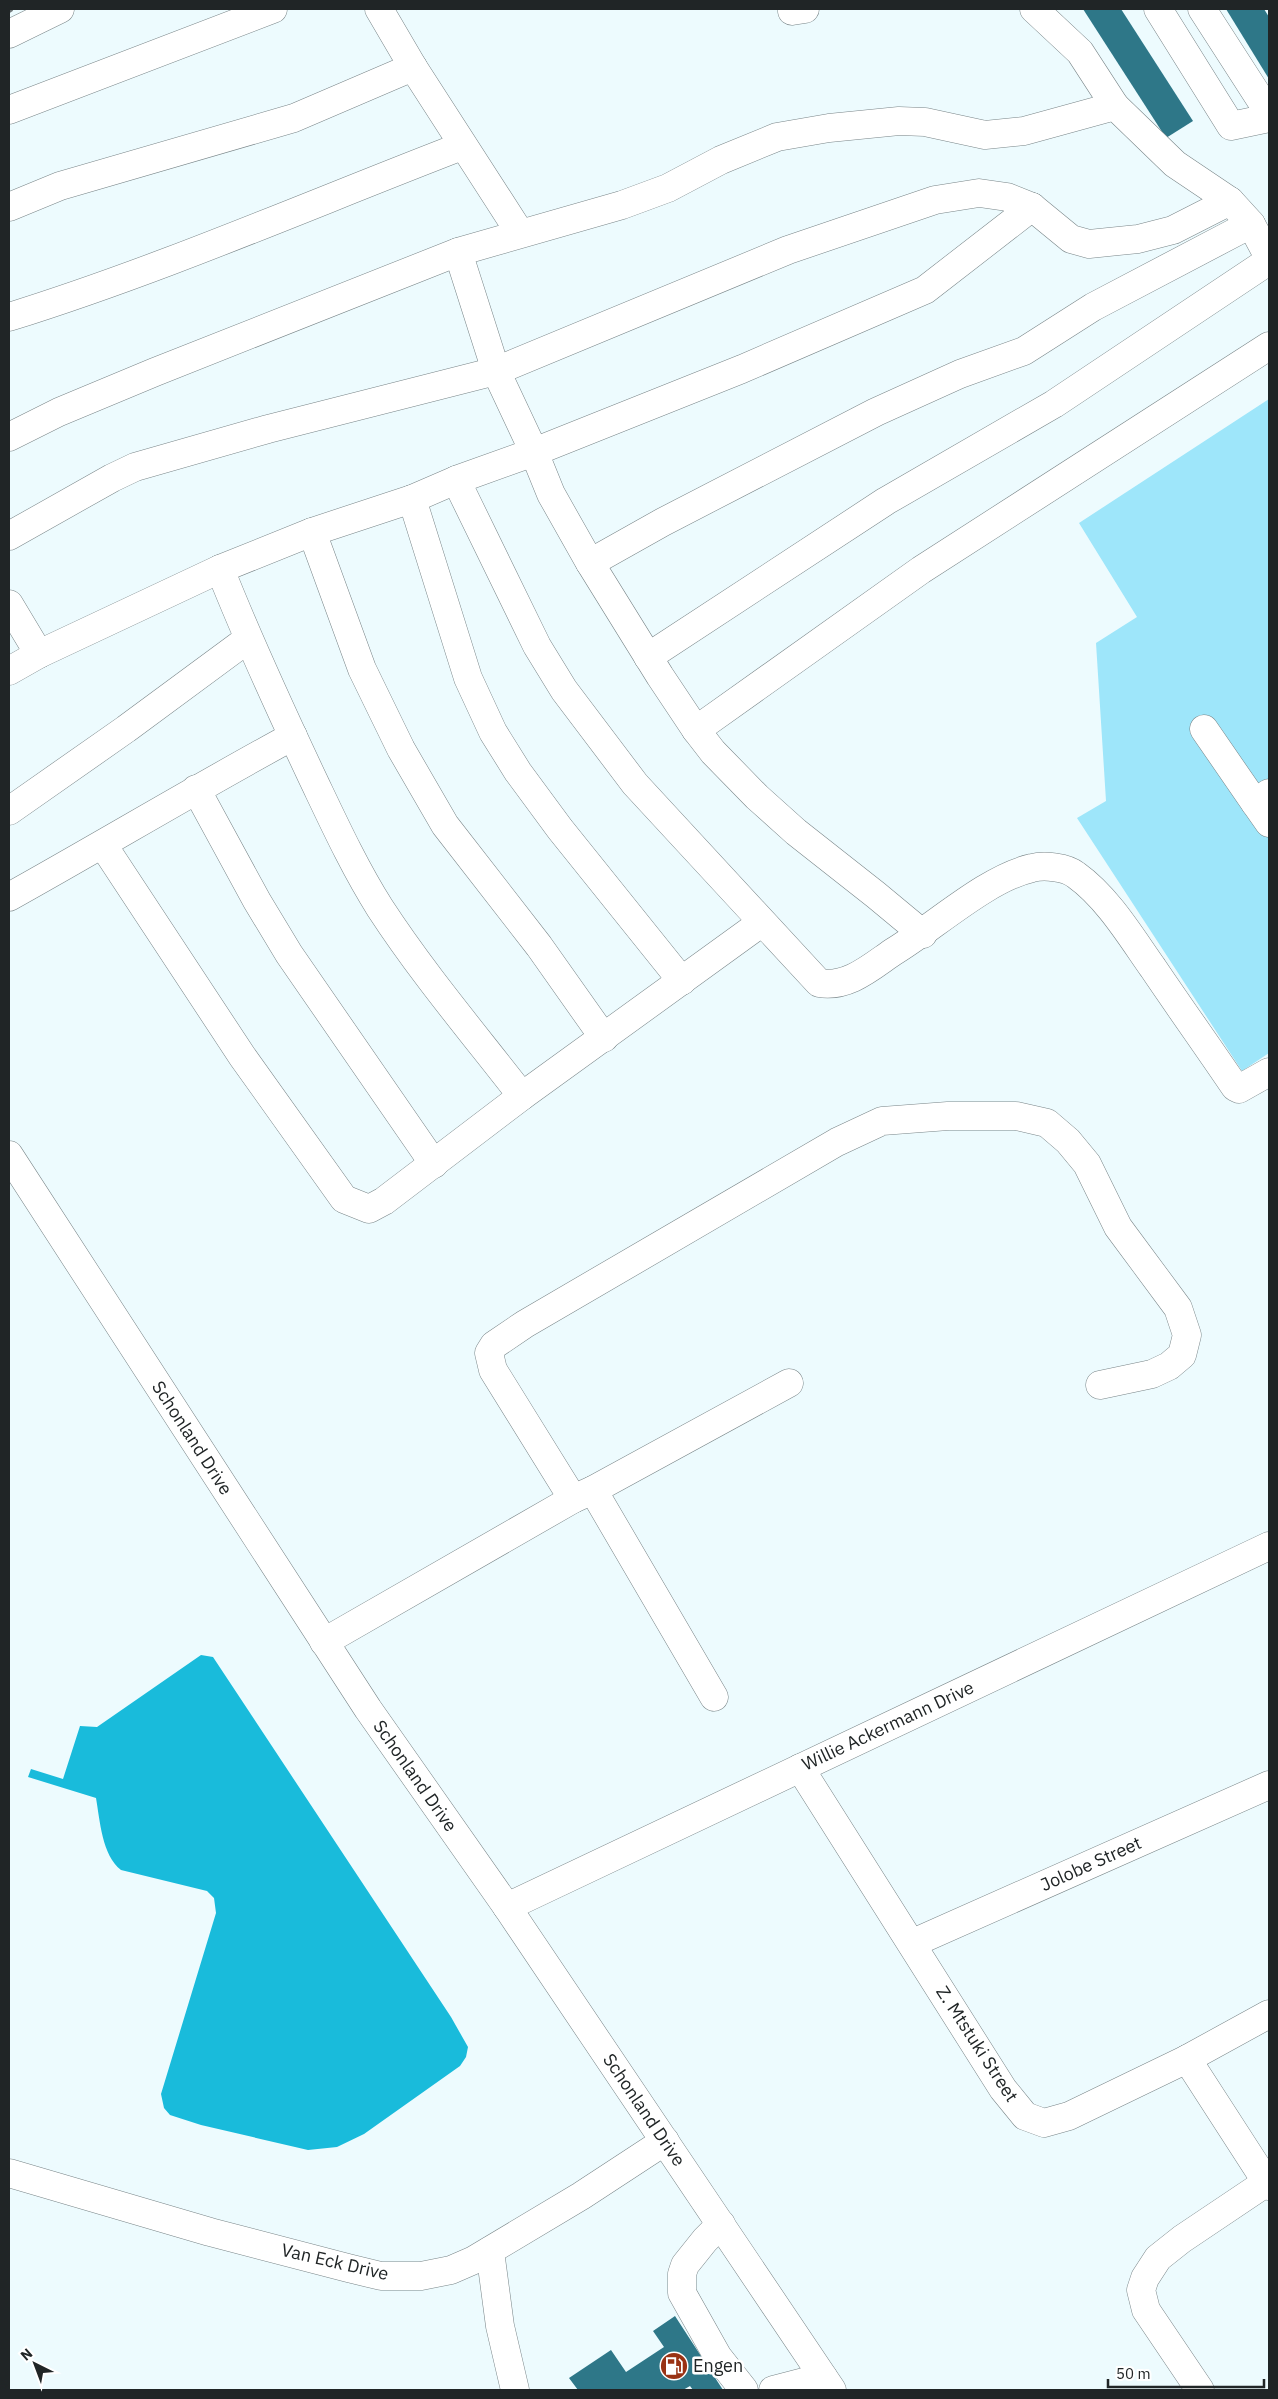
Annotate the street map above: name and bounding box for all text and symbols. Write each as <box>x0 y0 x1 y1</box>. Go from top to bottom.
street label: Schonland Drive <box>147 1376 238 1499</box>
street label: Willie Ackermann Drive <box>798 1676 977 1775</box>
street label: Schonland Drive <box>368 1715 463 1836</box>
street label: Jolobe Street <box>1037 1831 1145 1896</box>
street label: Z. Mtstuki Street <box>931 1981 1024 2106</box>
street label: Schonland Drive <box>598 2049 691 2171</box>
street label: Van Eck Drive <box>279 2238 391 2285</box>
north arrow <box>10 2339 60 2389</box>
text: N <box>17 2344 36 2364</box>
fuel station icon: Engen <box>659 2351 689 2381</box>
place label: Engen <box>693 2354 743 2377</box>
scale bar <box>1108 2356 1264 2388</box>
text: 50 m <box>1116 2364 1151 2383</box>

